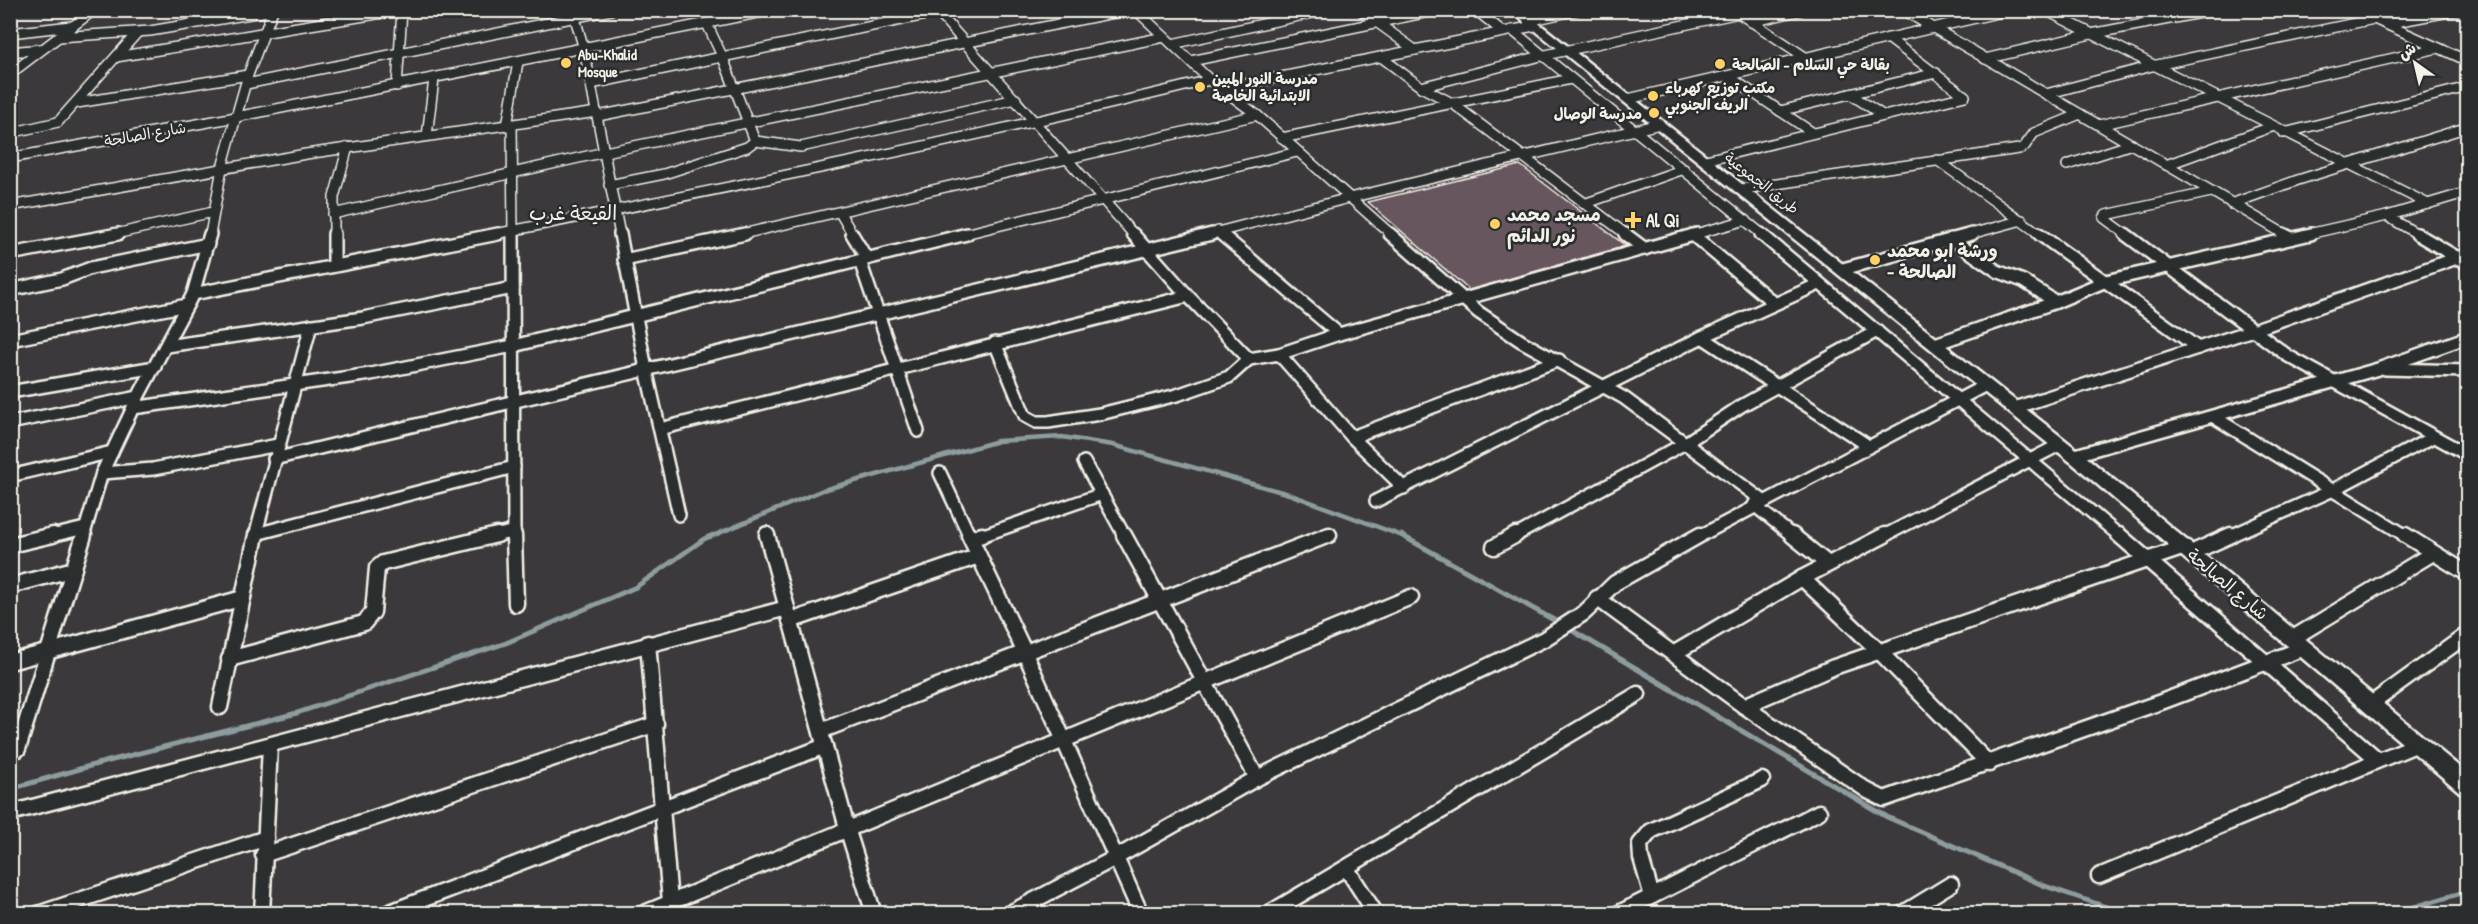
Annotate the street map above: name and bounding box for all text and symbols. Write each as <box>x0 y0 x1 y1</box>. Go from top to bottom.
north arrow <box>2385 33 2445 93</box>
text: ش <box>2393 37 2420 65</box>
place label: Abu-Khalid Mosque <box>578 44 637 83</box>
place label: بقالة حي السلام - الصالحة <box>1732 54 1890 79</box>
marker: Abu-Khalid Mosque <box>559 56 573 70</box>
marker: بقالة حي السلام - الصالحة <box>1713 57 1727 71</box>
place label: مدرسة النور المبين الابتدائية الخاصة <box>1212 68 1318 106</box>
place label: مكتب توزيع كهرباء الريف الجنوبي <box>1665 77 1775 119</box>
marker: مدرسة النور المبين الابتدائية الخاصة <box>1193 80 1207 94</box>
marker: مكتب توزيع كهرباء الريف الجنوبي <box>1646 89 1660 103</box>
place label: مدرسة الوصال <box>1554 103 1642 124</box>
marker: مدرسة الوصال <box>1647 106 1661 120</box>
street label: شارع الصالحة <box>102 116 188 152</box>
street label: طريق الجموعية <box>1720 147 1804 219</box>
district label: القيعة غرب <box>529 199 617 226</box>
place label: مسجد محمد نور الدائم <box>1507 202 1601 250</box>
place label: Al Qi <box>1646 208 1680 233</box>
marker: Al Qi <box>1624 211 1642 229</box>
marker: مسجد محمد نور الدائم <box>1488 217 1502 231</box>
place label: ورشة ابو محمد - الصالحة <box>1887 238 1998 284</box>
marker: ورشة ابو محمد - الصالحة <box>1868 253 1882 267</box>
street label: شارع الصالحة <box>2182 542 2274 626</box>

